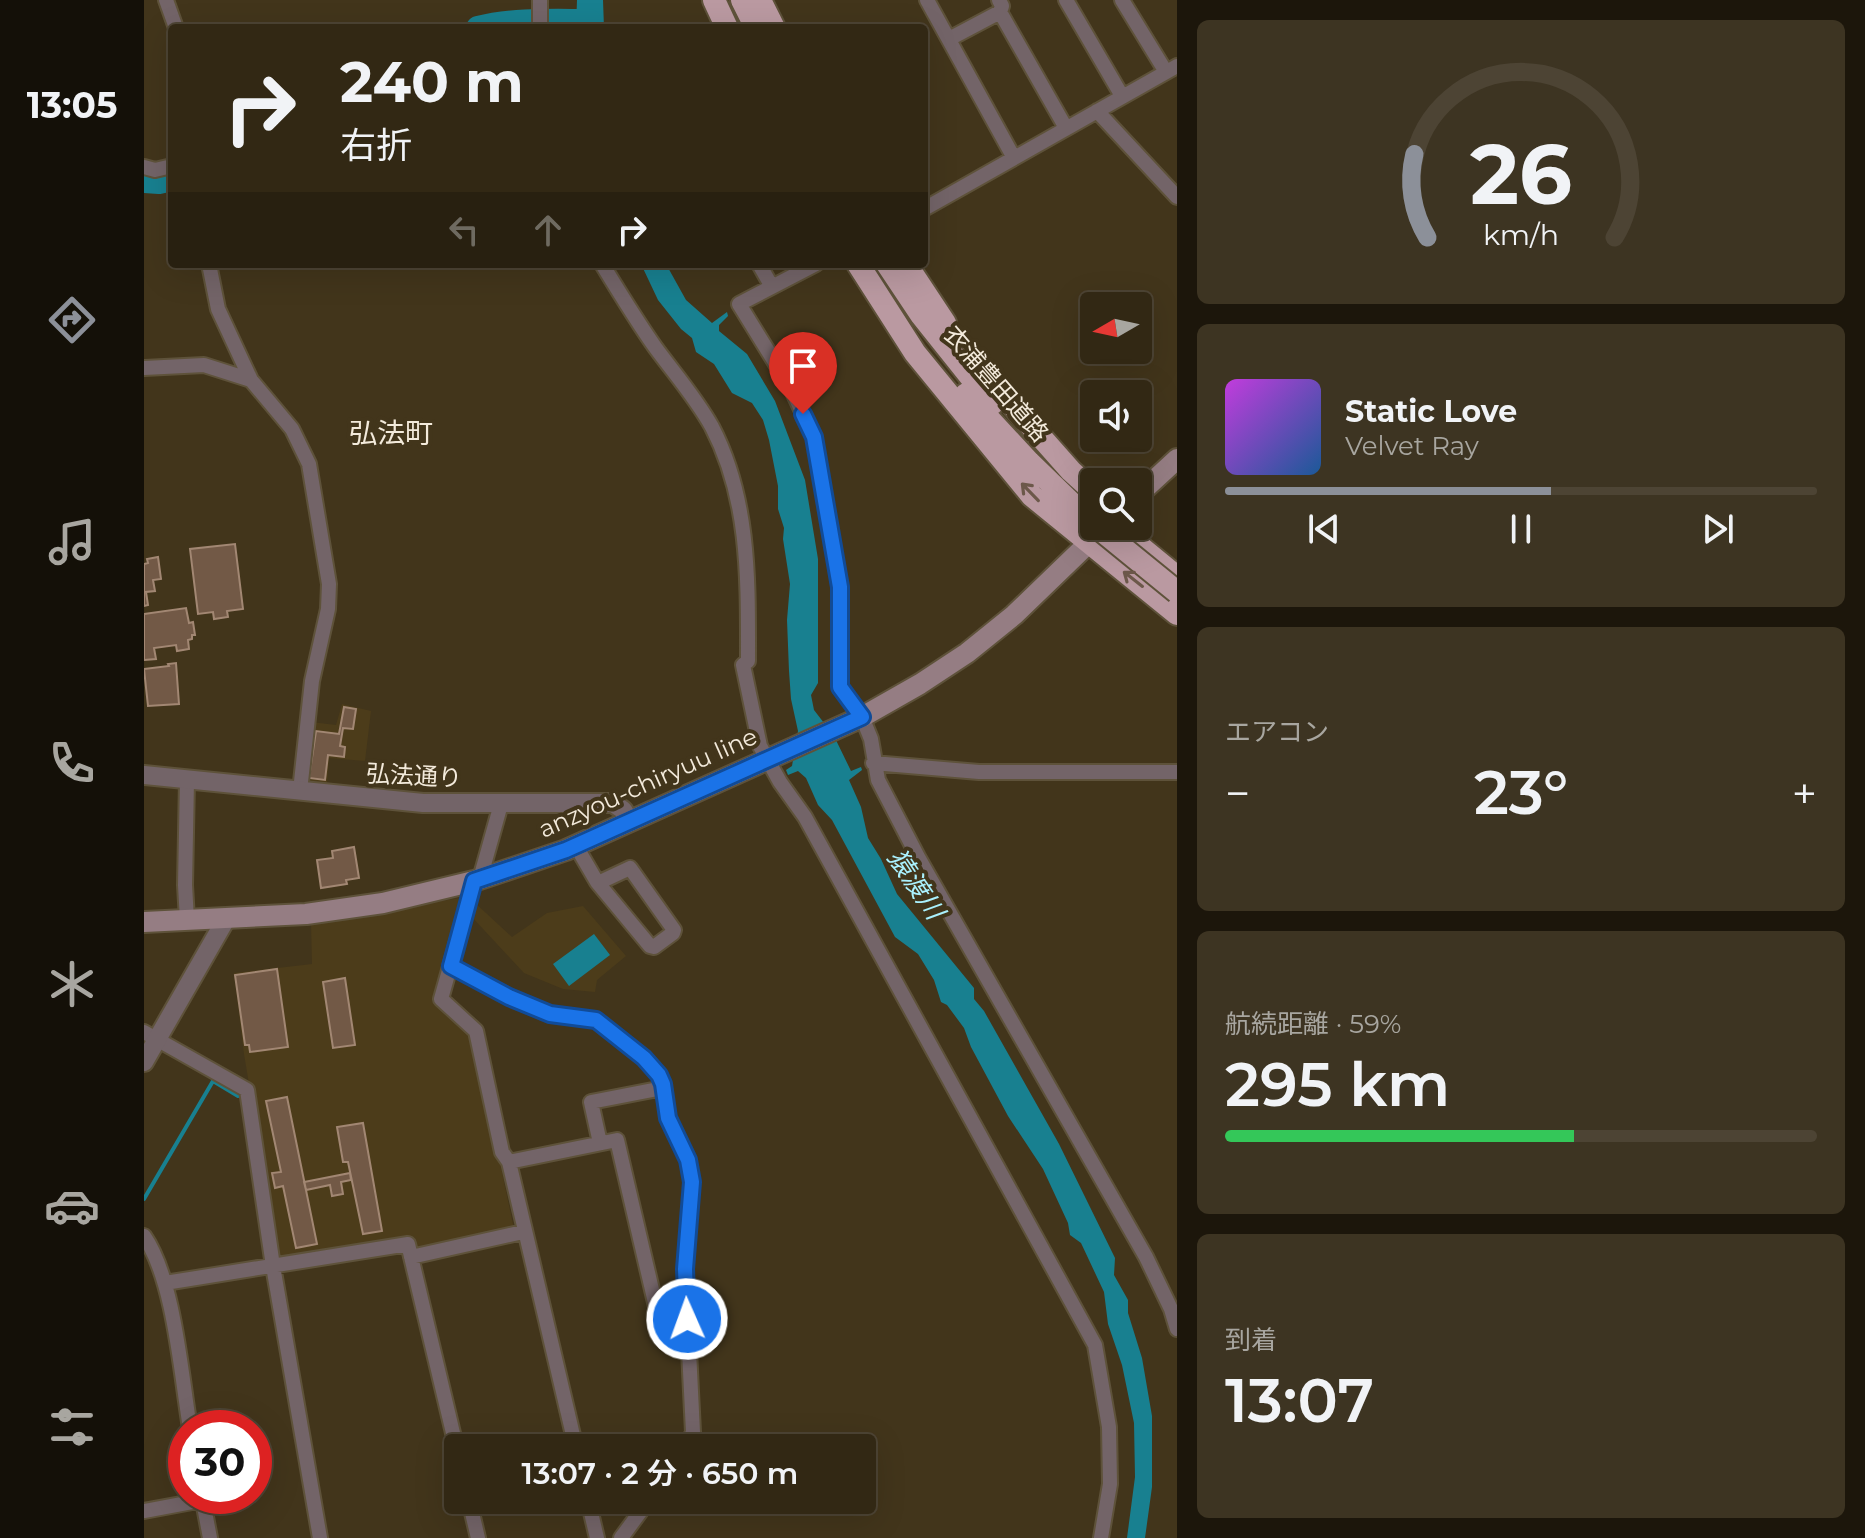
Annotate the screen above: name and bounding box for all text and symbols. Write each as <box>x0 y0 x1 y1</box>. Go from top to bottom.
text: 240 m <box>340 48 524 116</box>
icon: right <box>208 56 312 160</box>
text: 13:05 <box>27 83 117 127</box>
text: 26 <box>1470 122 1572 224</box>
text: 右折 <box>340 123 412 167</box>
icon: left <box>442 208 486 252</box>
icon: ahead <box>526 208 570 252</box>
icon: right <box>610 208 654 252</box>
text: km/h <box>1483 217 1559 252</box>
icon: directions <box>44 292 100 348</box>
north arrow <box>1080 292 1152 364</box>
map controls <box>1080 292 1152 540</box>
street label: 衣浦豊田道路 <box>938 320 1055 448</box>
pin <box>769 332 837 414</box>
icon: arrive <box>781 344 825 388</box>
button: sound <box>1080 380 1152 452</box>
text: Static Love <box>1345 393 1517 430</box>
district label: 弘法町 <box>349 416 433 450</box>
text: Velvet Ray <box>1345 430 1479 462</box>
button: search <box>1080 468 1152 540</box>
one-way arrow <box>1021 483 1040 502</box>
icon: previous <box>1302 507 1346 551</box>
icon: pause <box>1499 507 1543 551</box>
icon: next <box>1696 507 1740 551</box>
icon: music <box>44 514 100 570</box>
one-way arrow <box>1123 570 1144 587</box>
text: エアコン <box>1225 716 1329 748</box>
street label: anzyou-chiryuu line <box>534 721 762 844</box>
icon: phone <box>44 735 100 791</box>
text: 23° <box>1474 756 1568 829</box>
street label: 弘法通り <box>365 759 463 792</box>
text: − <box>1225 766 1250 820</box>
text: + <box>1792 766 1817 820</box>
water label: 猿渡川 <box>881 843 953 928</box>
icon: climate <box>44 956 100 1012</box>
text: 航続距離 · 59% <box>1225 1008 1401 1040</box>
text: 295 km <box>1225 1048 1450 1121</box>
icon: car <box>44 1178 100 1234</box>
position arrow <box>645 1277 729 1361</box>
text: 到着 <box>1225 1324 1277 1356</box>
text: 13:07 <box>1225 1364 1374 1437</box>
icon: filters <box>44 1399 100 1455</box>
speed limit sign: 30 <box>168 1410 272 1514</box>
text: 13:07 · 2 分 · 650 m <box>522 1455 798 1492</box>

